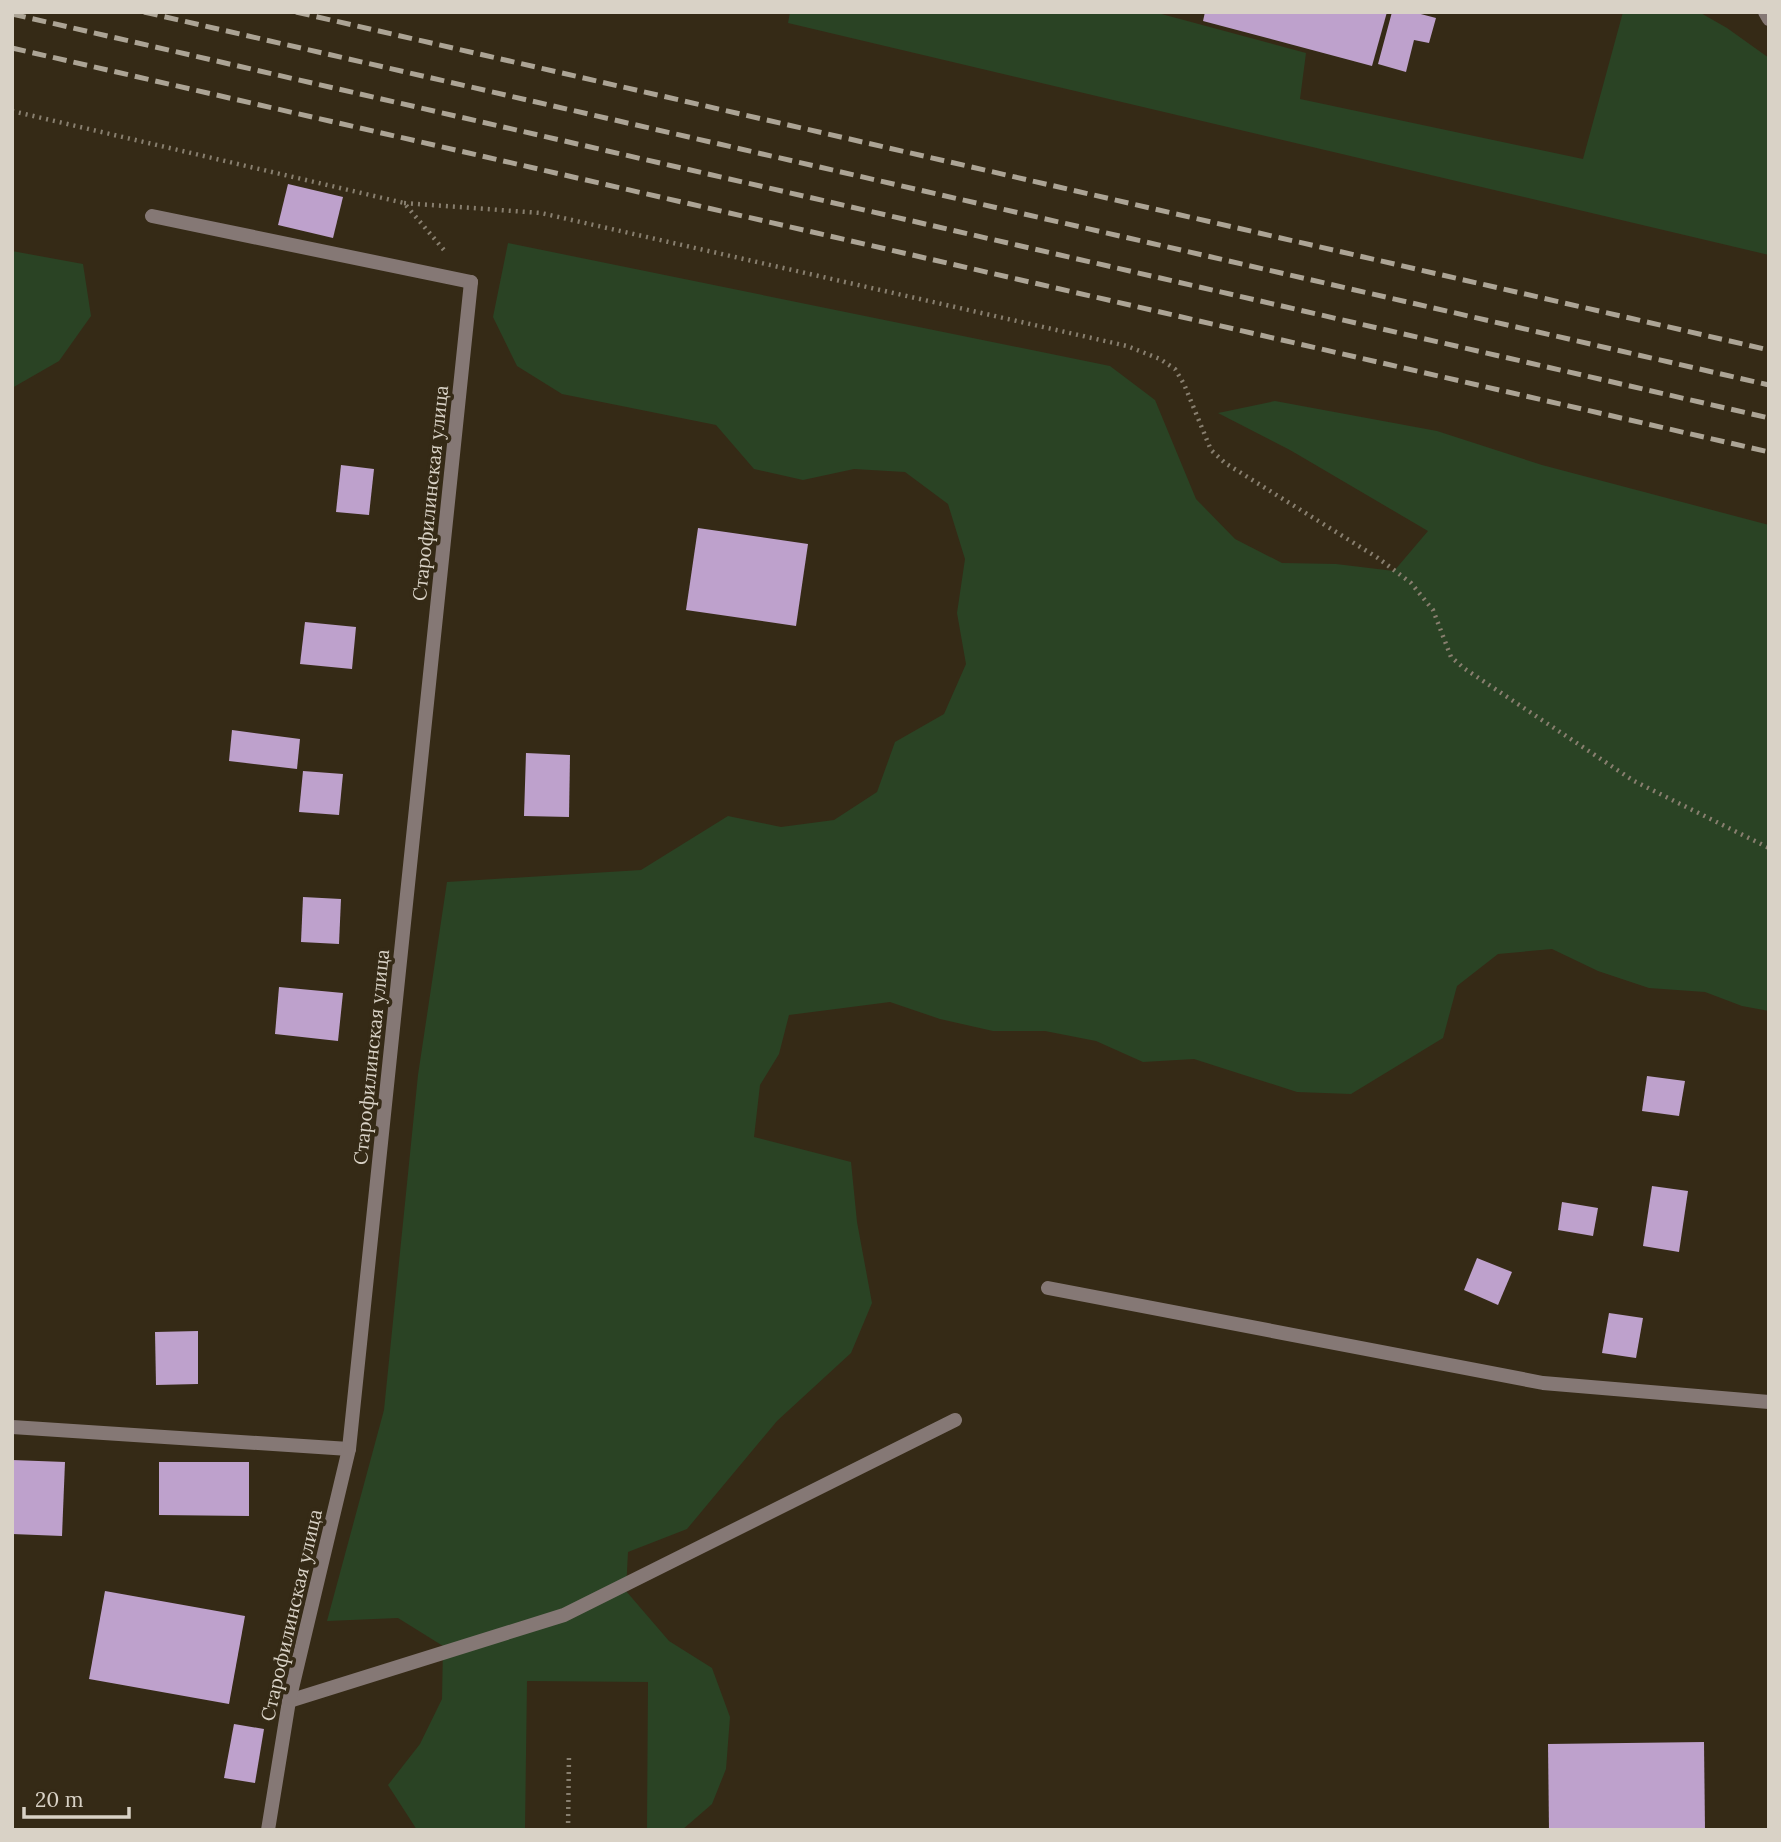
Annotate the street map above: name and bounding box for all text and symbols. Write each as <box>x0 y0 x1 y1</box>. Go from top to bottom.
street label: Старофилинская улица <box>407 384 453 602</box>
street label: Старофилинская улица <box>348 948 394 1166</box>
street label: Старофилинская улица <box>255 1507 327 1723</box>
scale bar <box>24 1776 130 1820</box>
text: 20 m <box>35 1786 84 1813</box>

